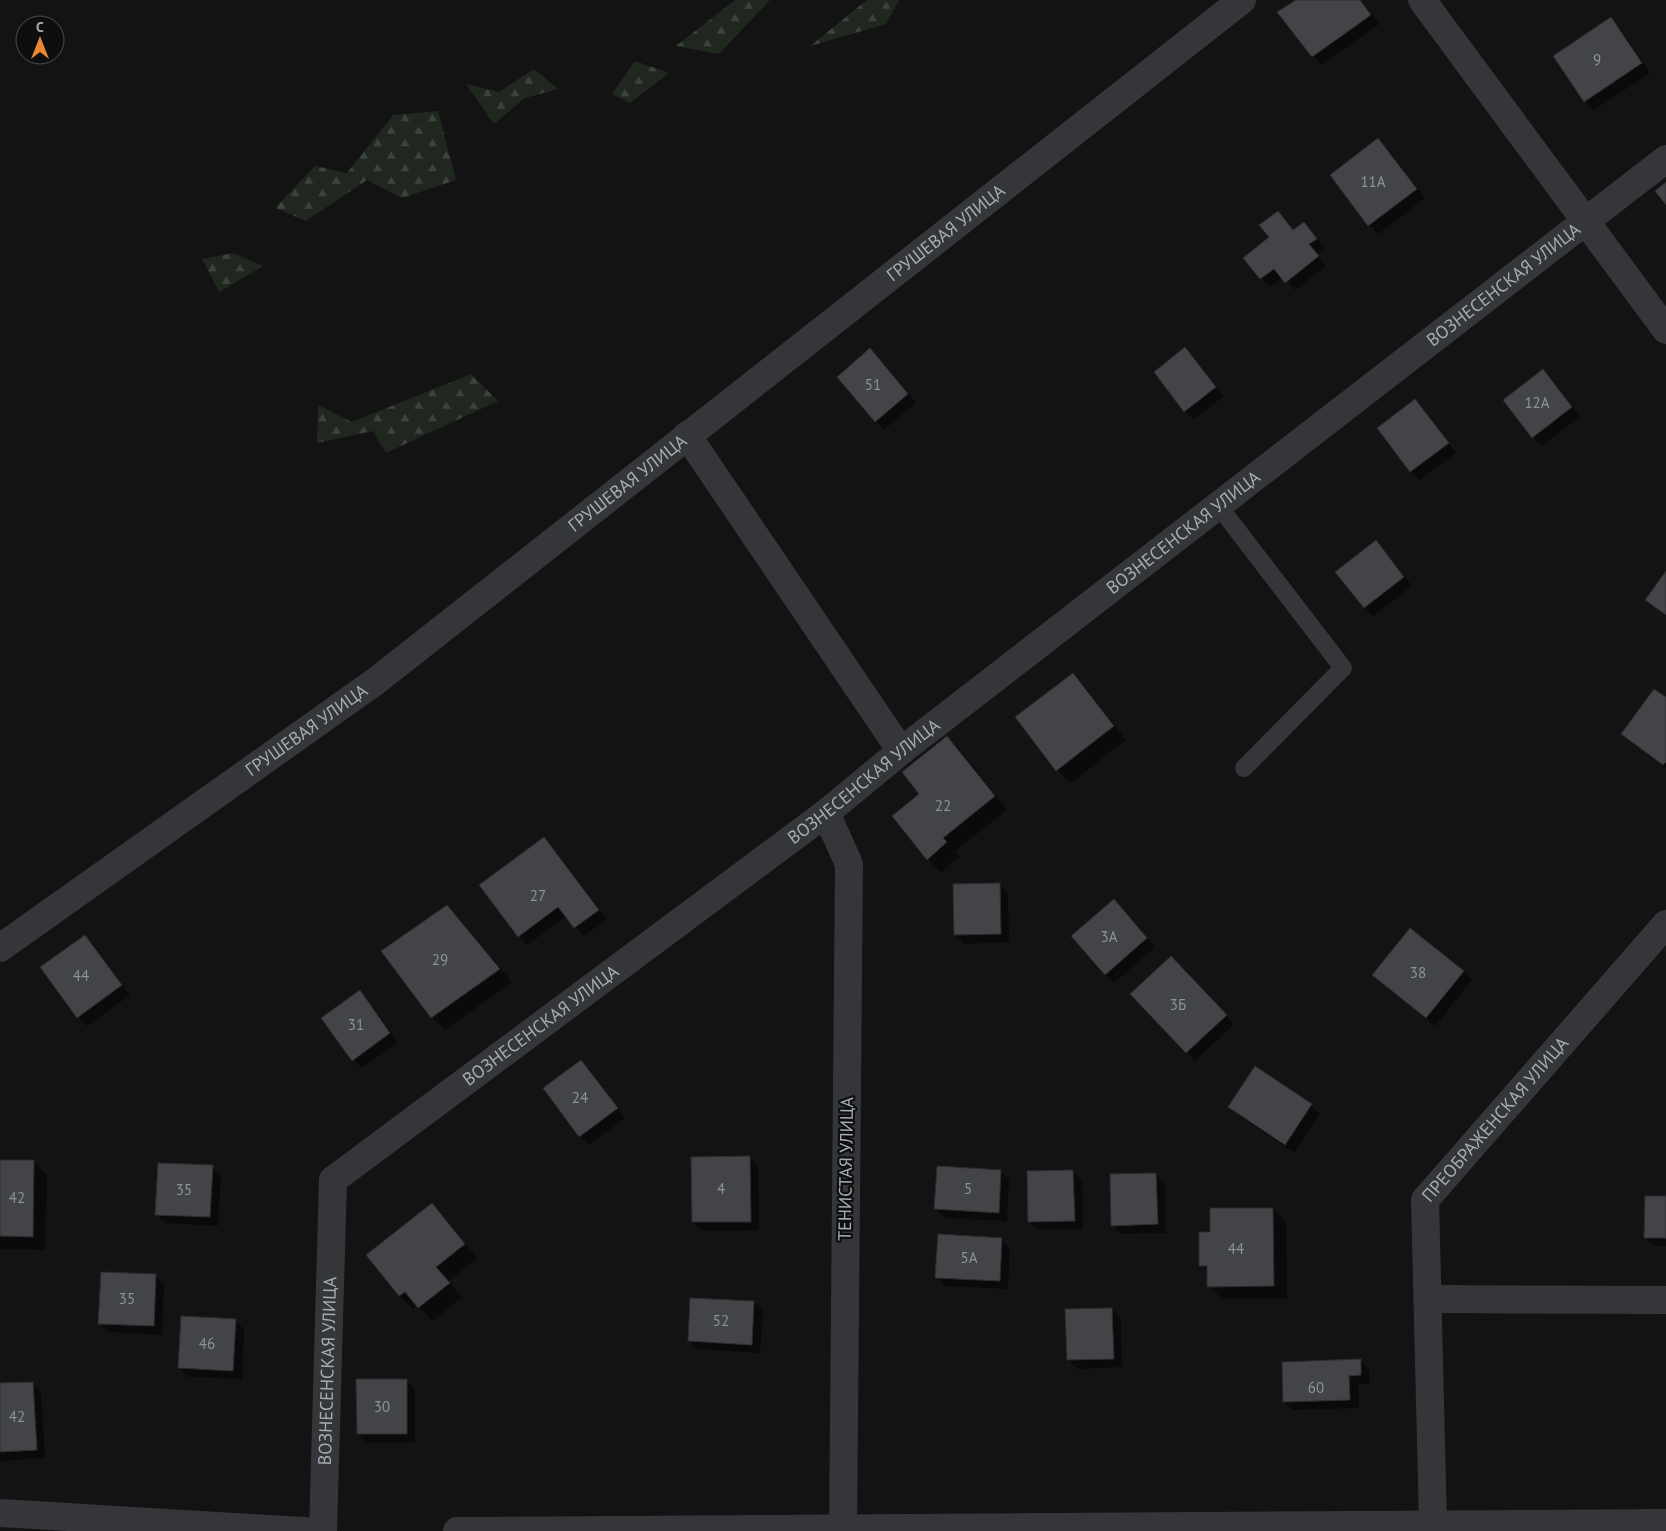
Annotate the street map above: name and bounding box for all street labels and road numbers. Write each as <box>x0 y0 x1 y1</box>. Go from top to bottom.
street label: ГРУШЕВАЯ УЛИЦА <box>882 179 1010 286</box>
street label: ВОЗНЕСЕНСКАЯ УЛИЦА <box>1422 217 1585 351</box>
street label: ГРУШЕВАЯ УЛИЦА <box>563 429 691 537</box>
street label: ВОЗНЕСЕНСКАЯ УЛИЦА <box>1101 465 1265 599</box>
street label: ГРУШЕВАЯ УЛИЦА <box>241 678 372 781</box>
street label: ВОЗНЕСЕНСКАЯ УЛИЦА <box>783 713 945 849</box>
street label: ВОЗНЕСЕНСКАЯ УЛИЦА <box>458 959 623 1091</box>
street label: ПРЕОБРАЖЕНСКАЯ УЛИЦА <box>1416 1032 1573 1207</box>
street label: ТЕНИСТАЯ УЛИЦА <box>833 1096 858 1241</box>
street label: ВОЗНЕСЕНСКАЯ УЛИЦА <box>313 1276 341 1466</box>

